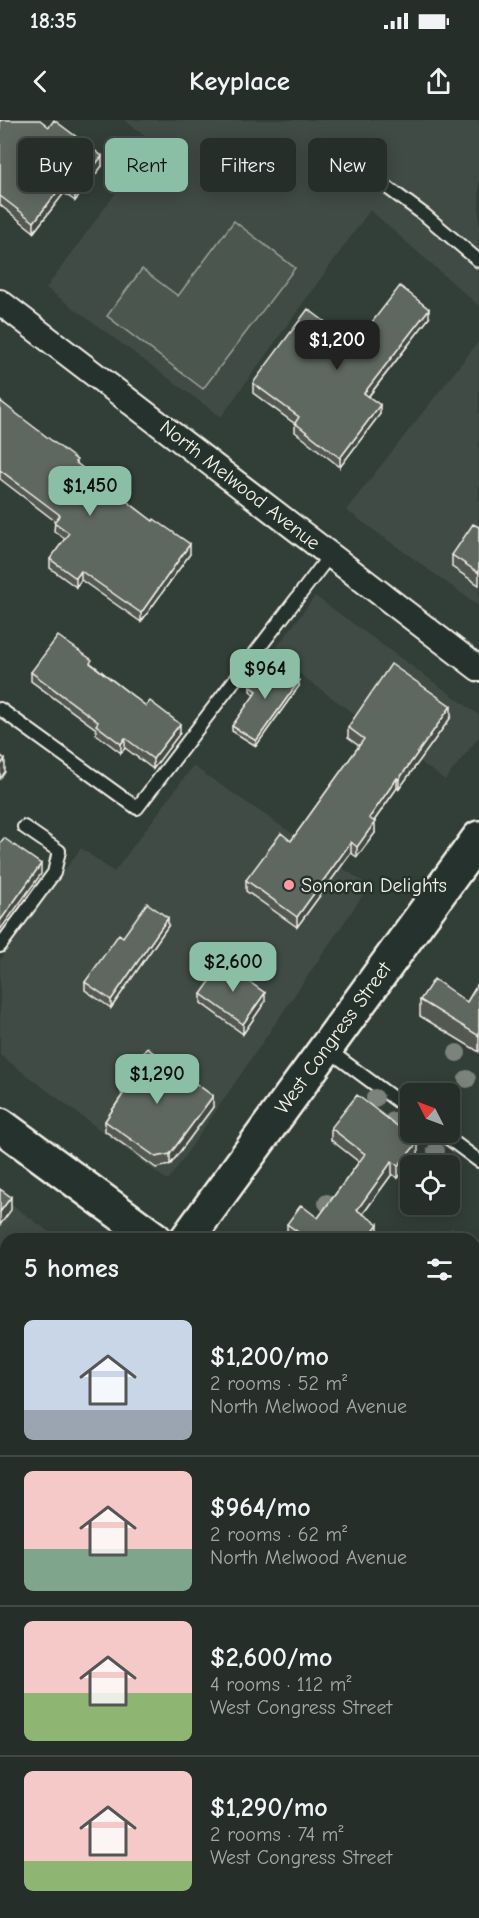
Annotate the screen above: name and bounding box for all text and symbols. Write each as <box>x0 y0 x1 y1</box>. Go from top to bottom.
text: 18:35 <box>30 8 77 34</box>
icon: back <box>24 65 57 98</box>
icon: share <box>422 65 455 98</box>
text: Keyplace <box>189 66 290 97</box>
chip: Buy <box>18 138 93 192</box>
chip: Rent <box>105 138 188 192</box>
chip: Filters <box>200 138 296 192</box>
chip: New <box>308 138 387 192</box>
pin: $1,200 <box>288 320 386 371</box>
text: $1,200 <box>309 328 365 351</box>
street label: North Melwood Avenue <box>155 415 325 555</box>
pin: $1,450 <box>41 466 139 517</box>
text: $1,450 <box>62 474 118 497</box>
pin: $964 <box>229 649 301 700</box>
text: $964 <box>244 657 286 680</box>
place label: Sonoran Delights <box>301 874 447 897</box>
marker: Sonoran Delights <box>282 878 296 892</box>
pin: $2,600 <box>184 942 282 993</box>
text: $2,600 <box>203 950 263 973</box>
street label: West Congress Street <box>270 957 397 1118</box>
pin: $1,290 <box>108 1054 206 1105</box>
text: $1,290 <box>129 1062 185 1085</box>
north arrow <box>400 1083 460 1143</box>
map controls <box>400 1083 460 1215</box>
button: locate <box>400 1155 460 1215</box>
icon: filters <box>423 1253 456 1286</box>
text: 5 homes <box>24 1254 119 1284</box>
text: $1,200/mo <box>210 1342 329 1372</box>
icon: home <box>72 1344 144 1416</box>
text: 2 rooms · 52 m² <box>210 1372 347 1395</box>
text: North Melwood Avenue <box>210 1395 407 1418</box>
text: $964/mo <box>210 1493 311 1523</box>
icon: home <box>72 1495 144 1567</box>
text: 2 rooms · 62 m² <box>210 1523 347 1546</box>
text: North Melwood Avenue <box>210 1546 407 1569</box>
text: $2,600/mo <box>210 1643 332 1673</box>
icon: home <box>72 1645 144 1717</box>
text: 4 rooms · 112 m² <box>210 1673 351 1696</box>
text: West Congress Street <box>210 1696 392 1719</box>
text: $1,290/mo <box>210 1793 328 1823</box>
icon: home <box>72 1795 144 1867</box>
text: 2 rooms · 74 m² <box>210 1823 343 1846</box>
text: West Congress Street <box>210 1846 392 1869</box>

